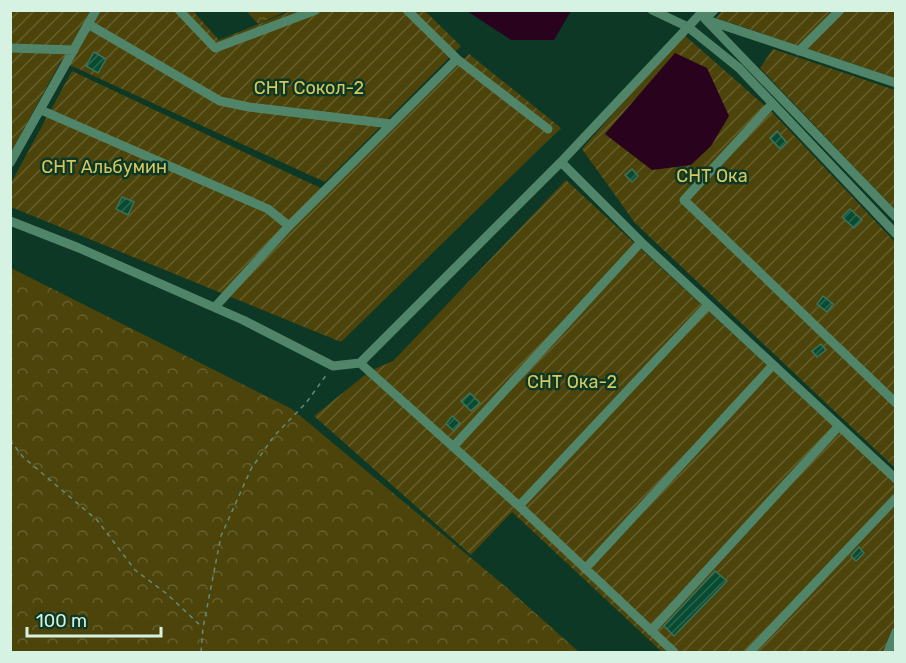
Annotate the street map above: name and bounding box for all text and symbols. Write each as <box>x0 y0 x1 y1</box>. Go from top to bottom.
park label: СНТ Сокол-2 <box>254 77 364 99</box>
park label: СНТ Альбумин <box>41 156 167 178</box>
park label: СНТ Ока <box>676 165 748 187</box>
park label: СНТ Ока-2 <box>527 371 617 393</box>
scale bar <box>27 600 160 638</box>
text: 100 m <box>36 610 87 632</box>

